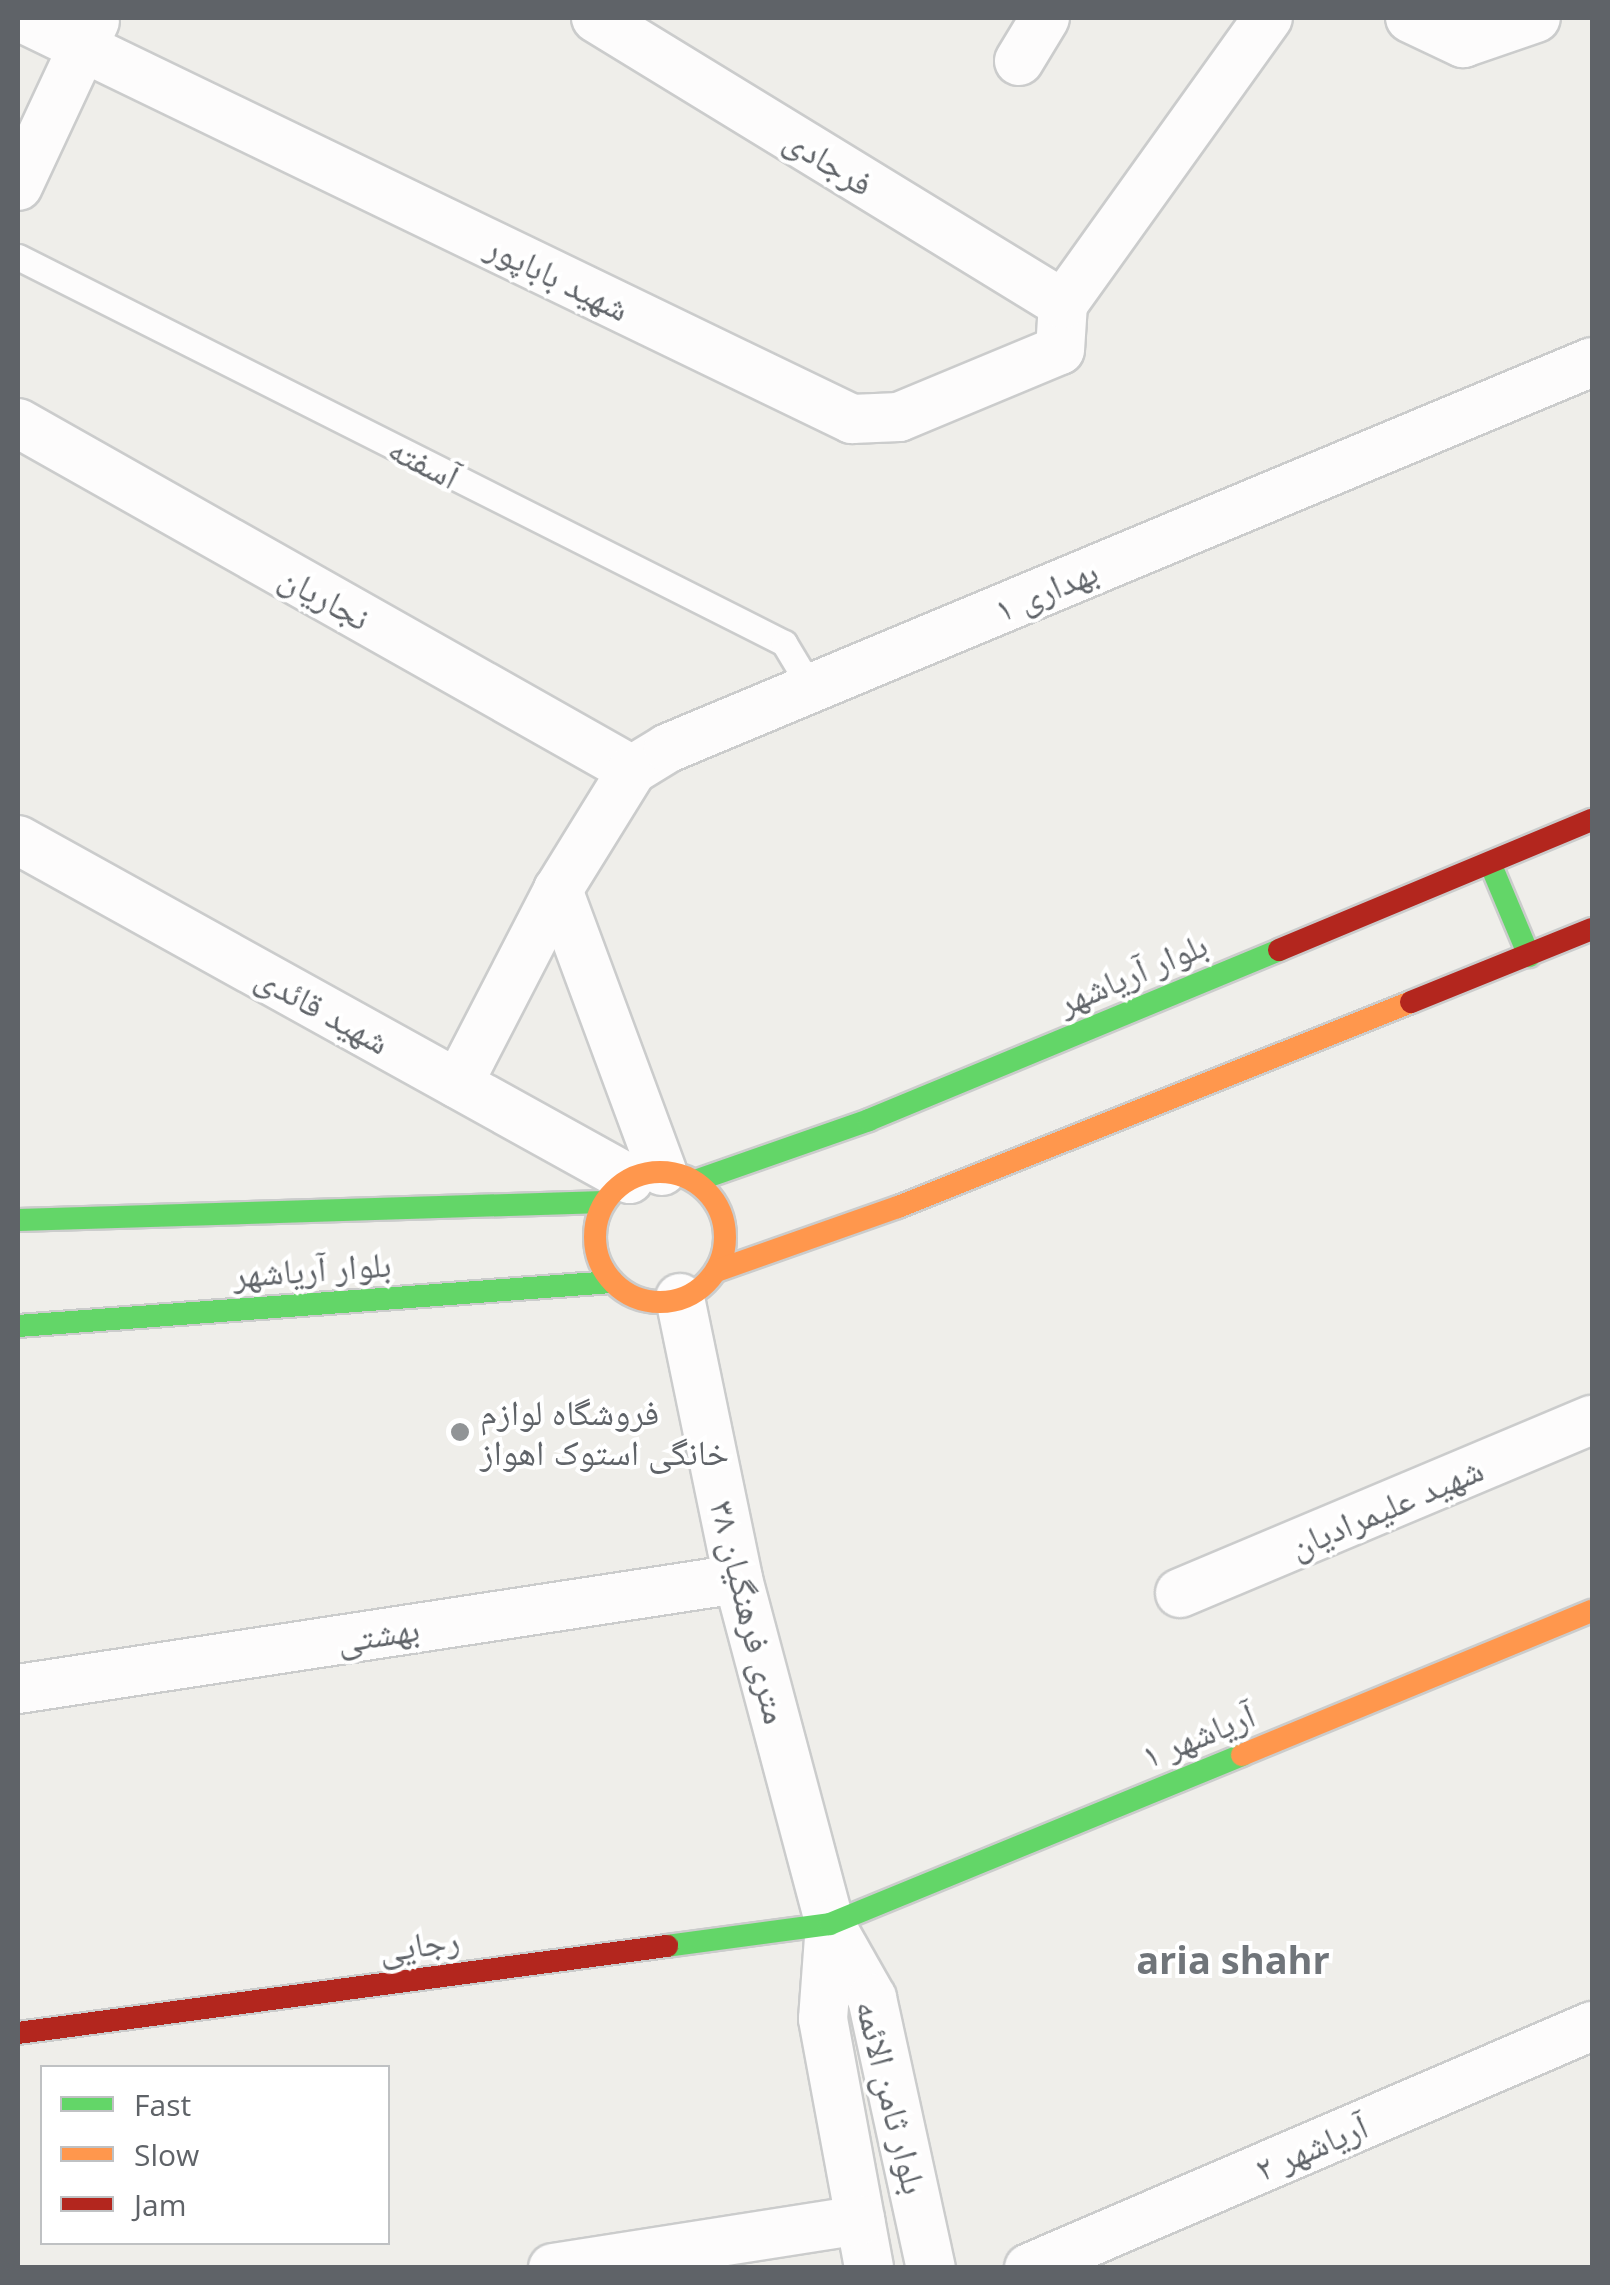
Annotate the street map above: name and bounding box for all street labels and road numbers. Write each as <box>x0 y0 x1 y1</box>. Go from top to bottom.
street label: فرجادی <box>777 118 881 204</box>
street label: شهید باباپور <box>480 224 636 330</box>
street label: آسفته <box>382 427 466 497</box>
street label: بهداری ۱ <box>988 550 1104 630</box>
street label: نجاریان <box>273 555 377 639</box>
street label: بلوار آریاشهر <box>1051 923 1213 1023</box>
street label: شهید قائدی <box>249 955 397 1063</box>
street label: بلوار آریاشهر <box>231 1243 393 1295</box>
street label: شهید علیمرادیان <box>1283 1447 1489 1567</box>
street label: ۳۸ متری فرهنگیان <box>702 1496 798 1728</box>
street label: بهشتی <box>334 1607 422 1661</box>
street label: آریاشهر ۱ <box>1135 1693 1261 1777</box>
street label: رجایی <box>376 1918 462 1970</box>
street label: بلوار ثامن الائمه <box>848 1996 936 2198</box>
street label: آریاشهر ۲ <box>1248 2105 1374 2189</box>

